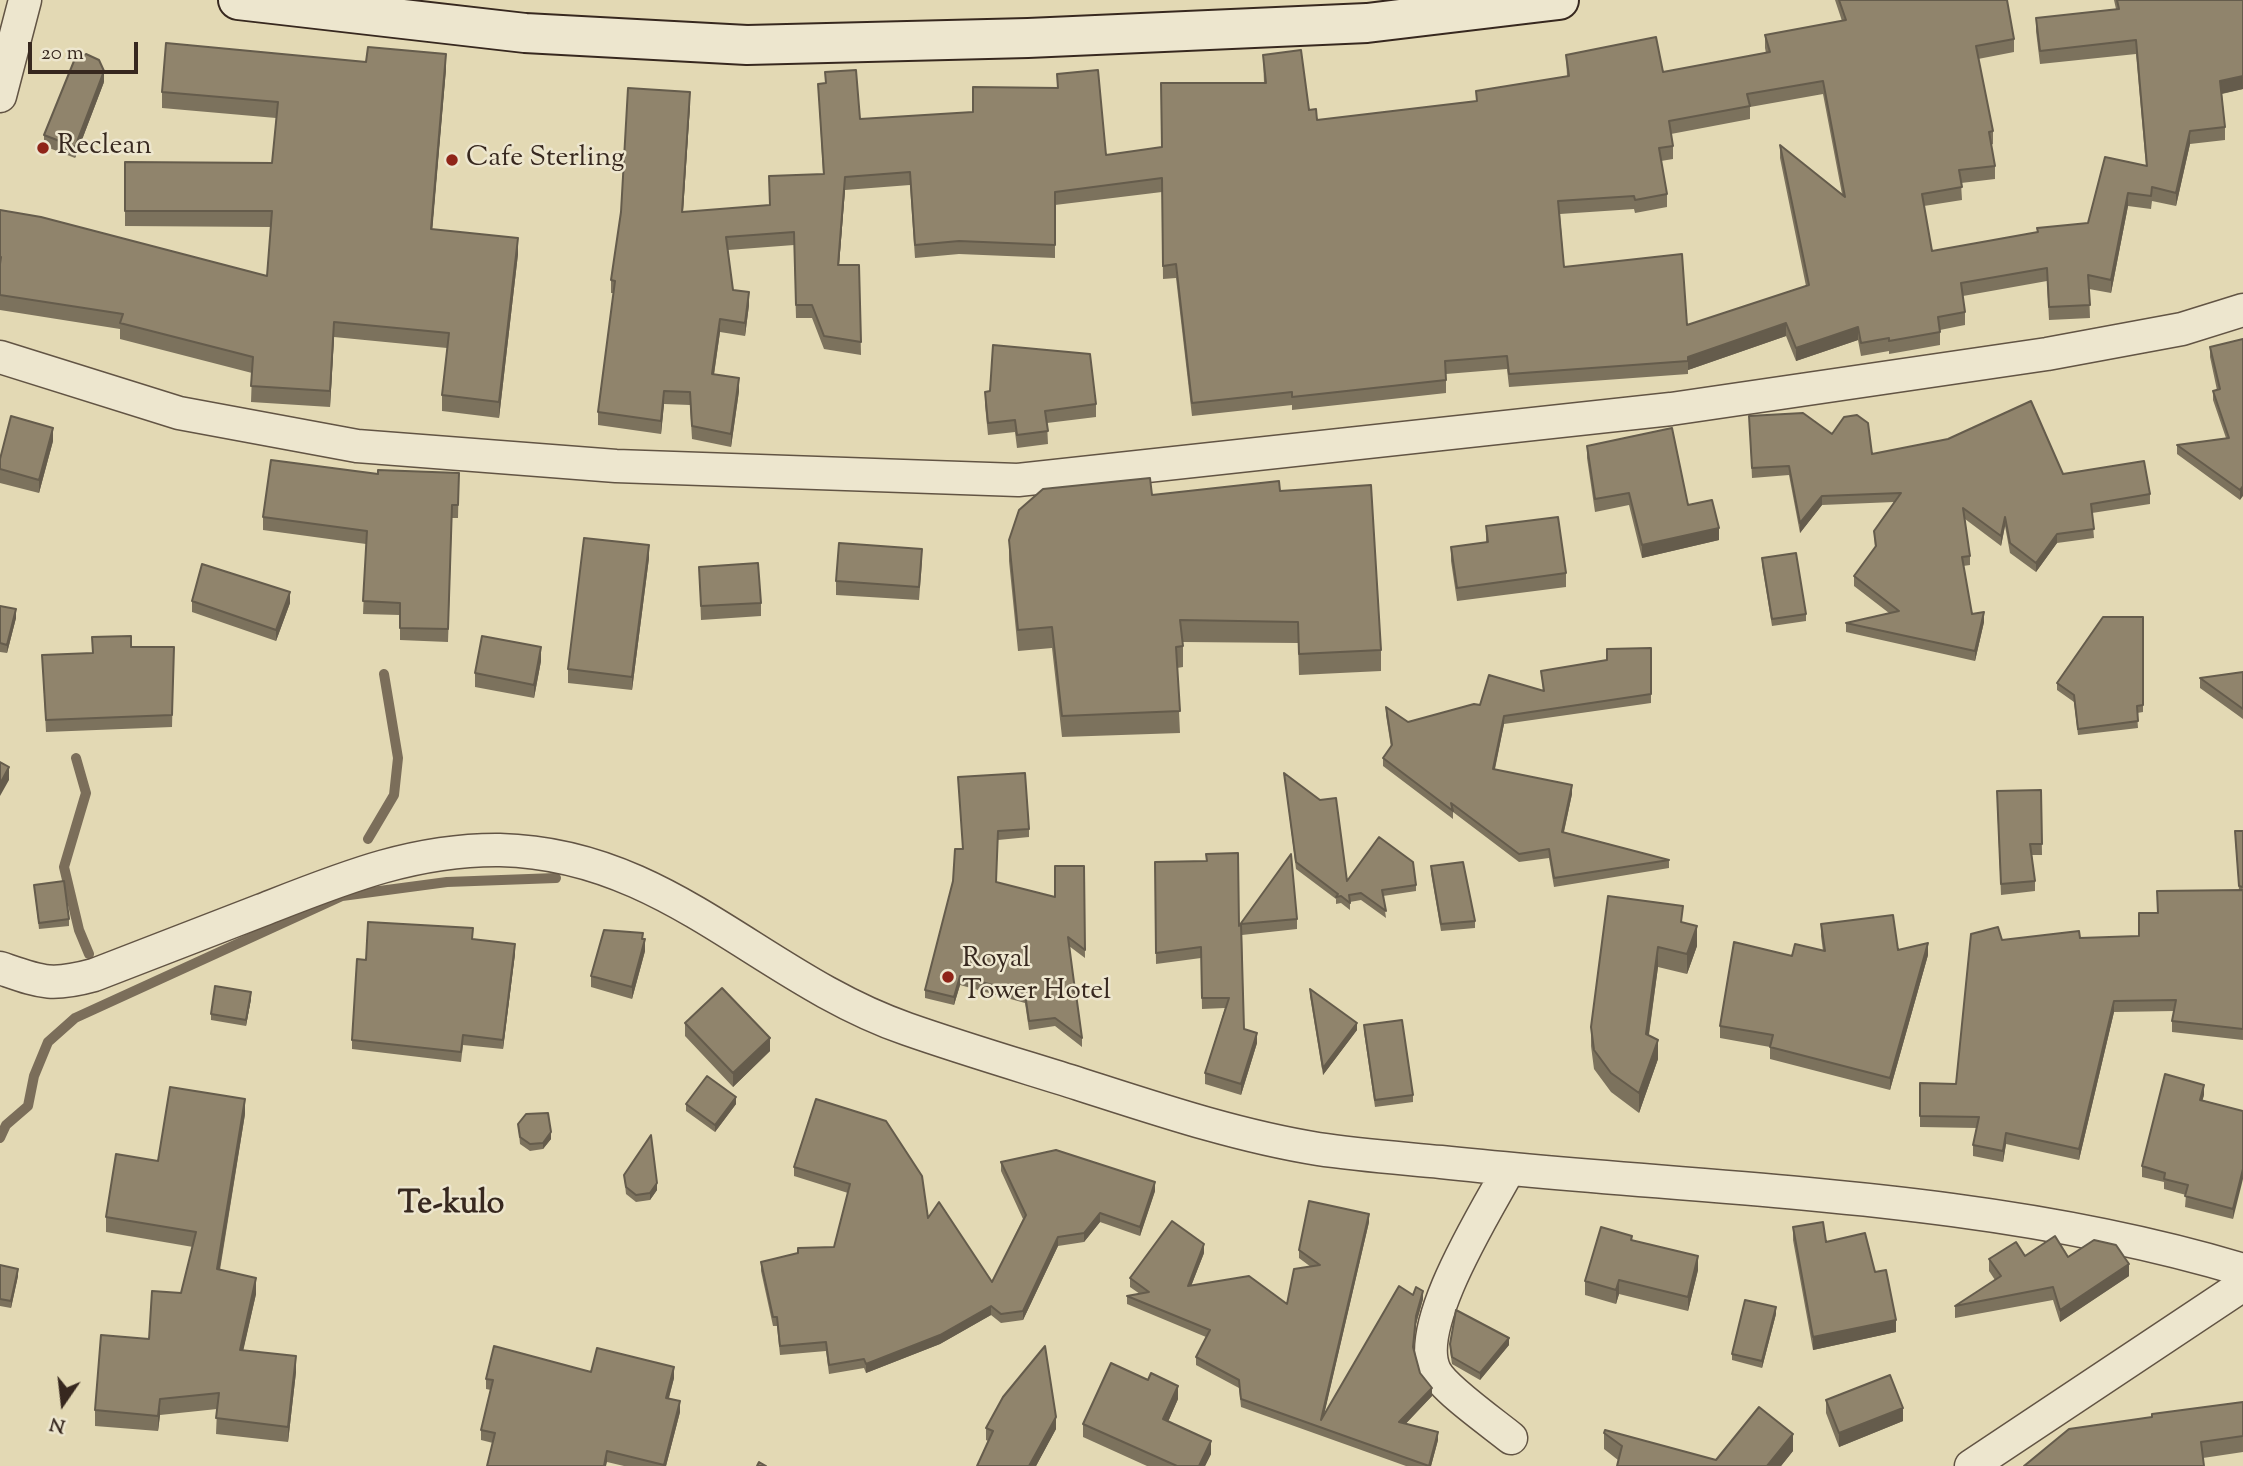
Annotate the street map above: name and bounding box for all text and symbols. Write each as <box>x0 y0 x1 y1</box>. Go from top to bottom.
scale bar <box>32 28 142 72</box>
text: 20 m <box>41 39 84 69</box>
place label: Reclean <box>57 131 152 165</box>
marker: Reclean <box>35 140 51 156</box>
place label: Cafe Sterling <box>466 143 625 177</box>
marker: Cafe Sterling <box>444 152 460 168</box>
place label: Royal Tower Hotel <box>962 944 1111 1010</box>
marker: Royal Tower Hotel <box>940 969 956 985</box>
district label: Te-kulo <box>398 1188 504 1226</box>
north arrow <box>28 1368 98 1438</box>
text: N <box>47 1409 68 1439</box>

